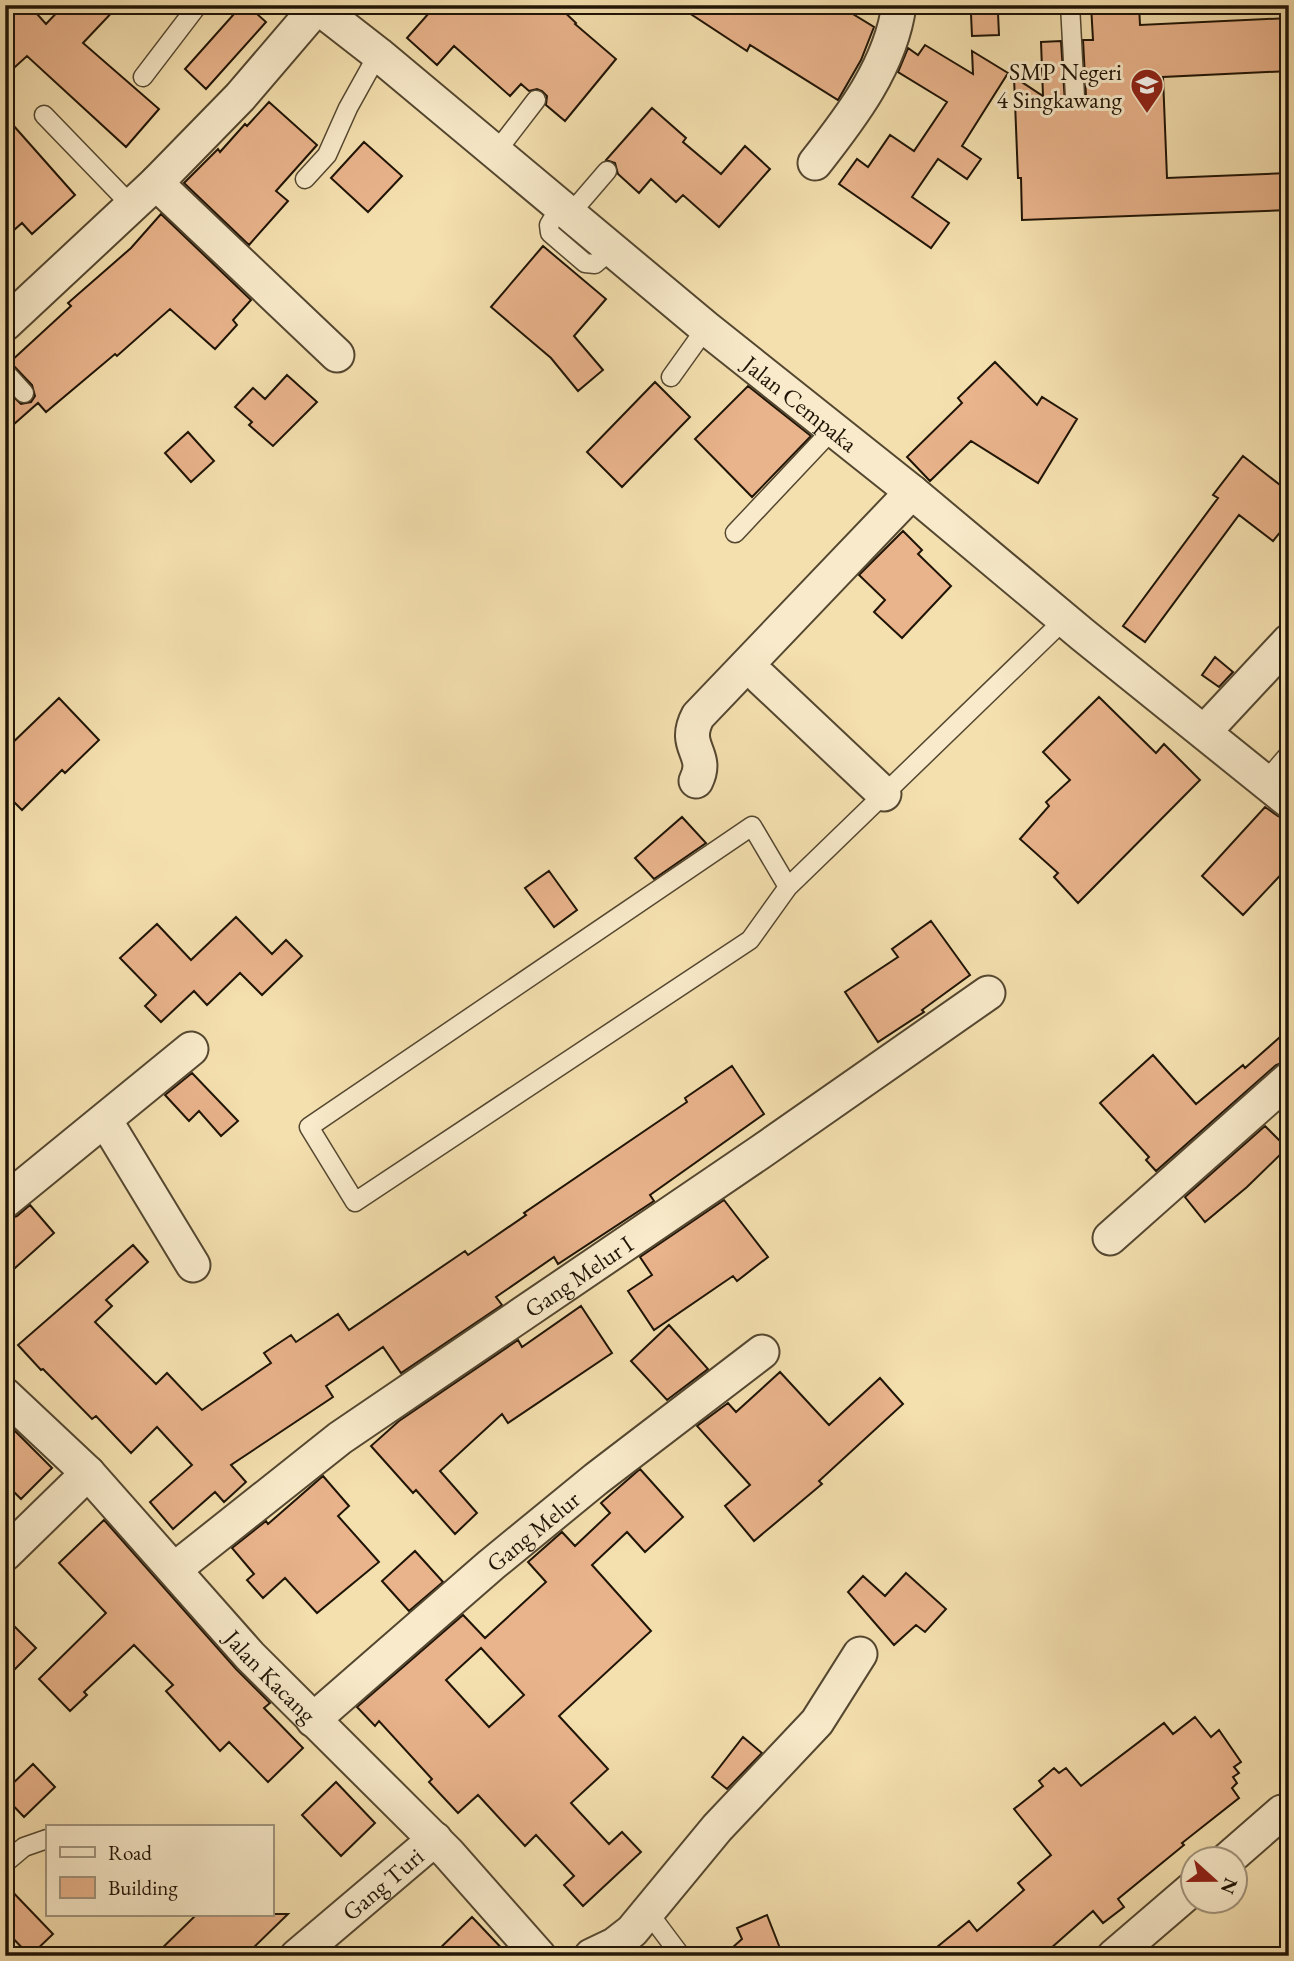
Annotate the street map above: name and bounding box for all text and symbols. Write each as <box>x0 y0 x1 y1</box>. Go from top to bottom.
place label: SMP Negeri 4 Singkawang <box>996 56 1123 115</box>
school or university icon: SMP Negeri 4 Singkawang <box>1128 66 1166 115</box>
street label: Jalan Cempaka <box>735 347 865 459</box>
street label: Gang Melur I <box>518 1228 639 1324</box>
street label: Gang Melur <box>480 1483 586 1578</box>
street label: Jalan Kacang <box>217 1621 324 1729</box>
legend <box>46 1825 273 1916</box>
text: Road <box>108 1839 152 1866</box>
street label: Gang Turi <box>335 1840 430 1927</box>
north arrow <box>1178 1846 1248 1916</box>
text: Building <box>108 1874 178 1901</box>
text: N <box>1215 1874 1244 1898</box>

